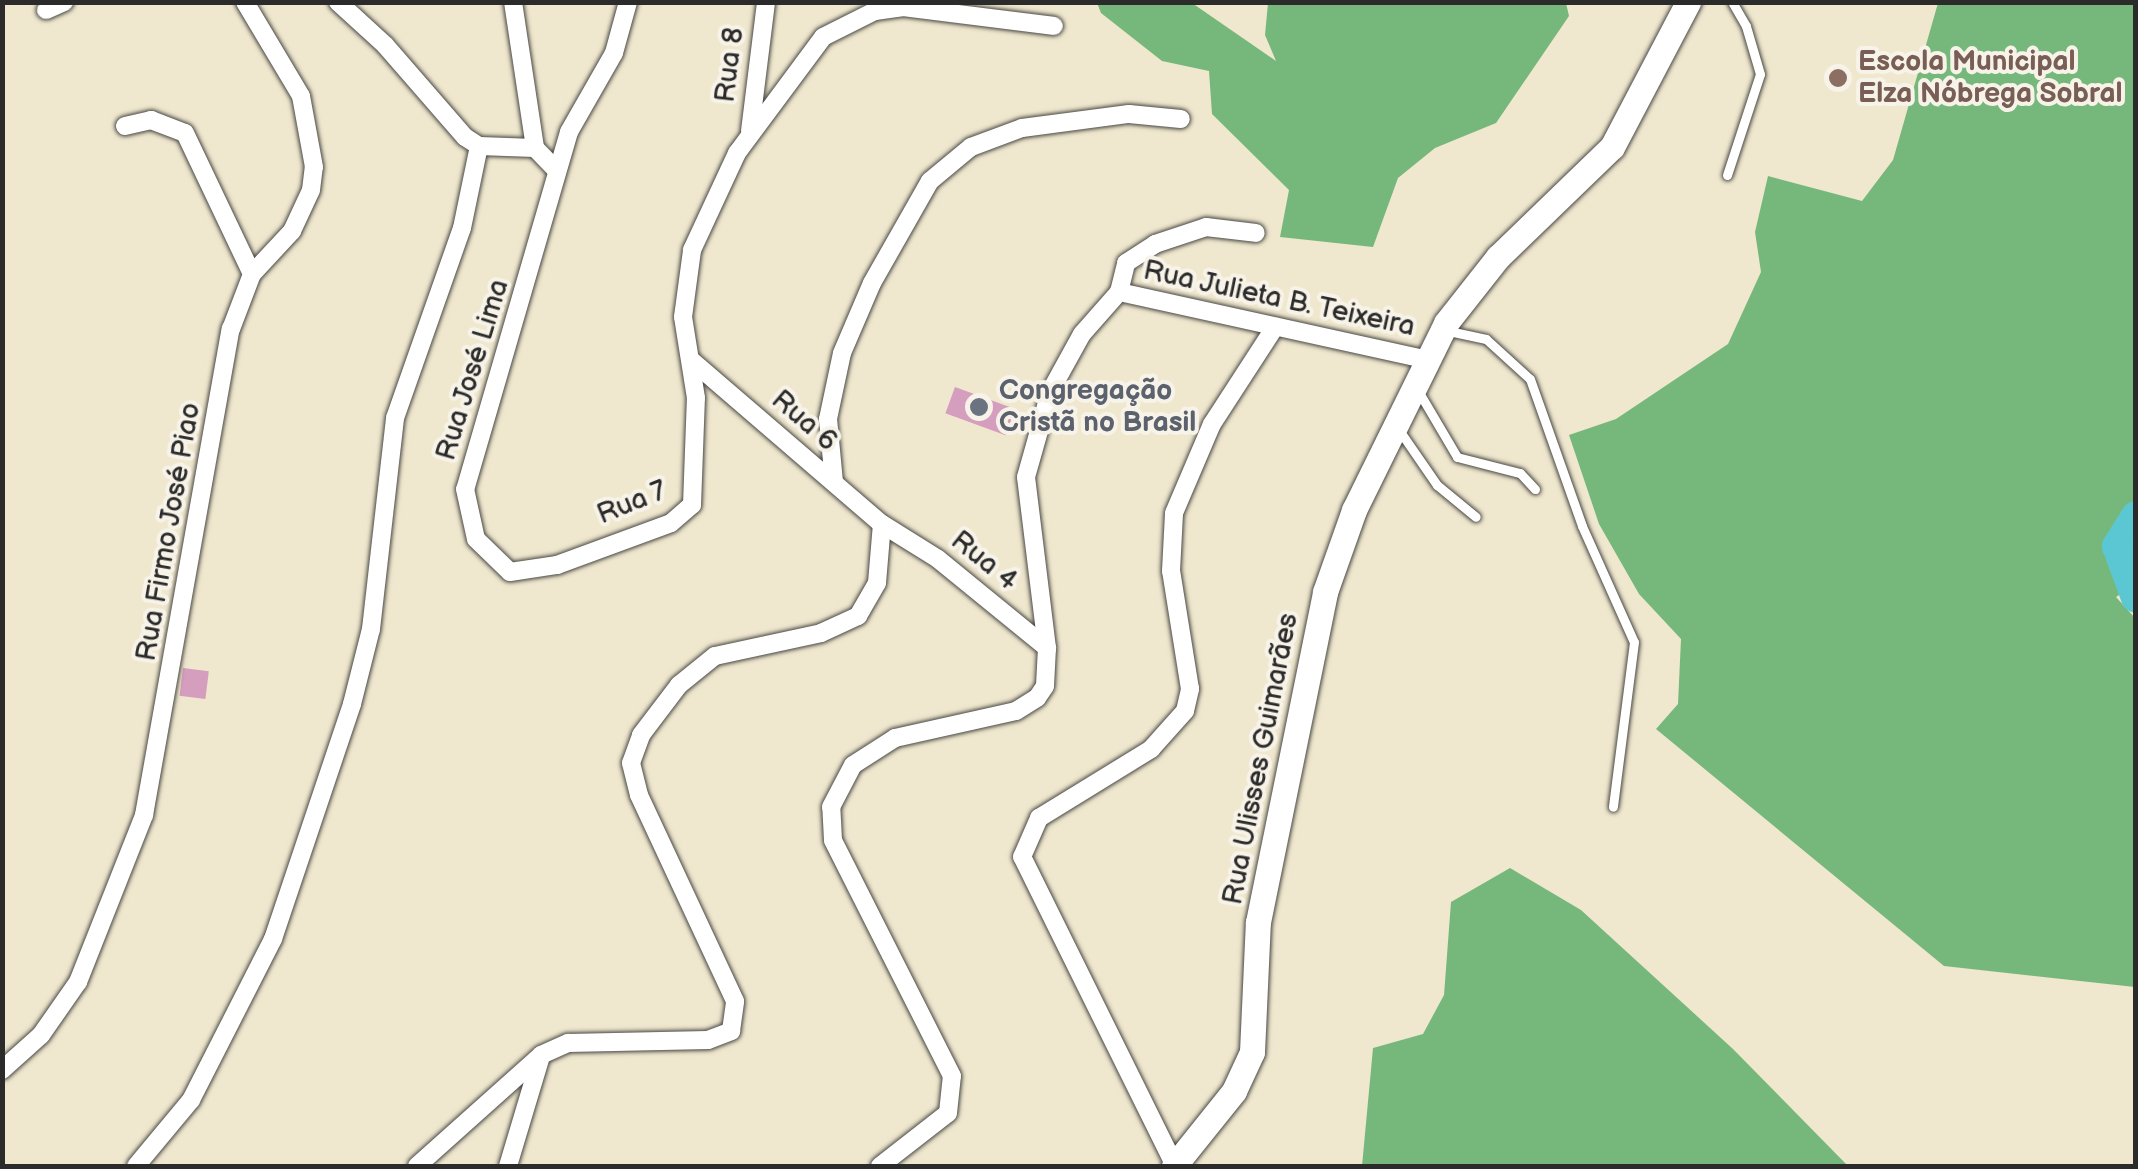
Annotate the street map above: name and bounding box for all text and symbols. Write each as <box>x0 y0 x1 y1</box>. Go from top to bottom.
street label: Rua 8 <box>709 26 751 104</box>
place label: Escola Municipal Elza Nóbrega Sobral <box>1858 45 2123 111</box>
marker: Escola Municipal Elza Nóbrega Sobral <box>1827 67 1849 89</box>
street label: Rua Julieta B. Teixeira <box>1139 254 1419 344</box>
street label: Rua José Lima <box>429 275 517 465</box>
place label: Congregação Cristã no Brasil <box>999 374 1196 440</box>
street label: Rua 6 <box>764 383 844 459</box>
marker: Congregação Cristã no Brasil <box>968 396 990 418</box>
street label: Rua Firmo José Piao <box>130 400 208 664</box>
street label: Rua 7 <box>592 474 672 532</box>
street label: Rua 4 <box>944 524 1024 598</box>
street label: Rua Ulisses Guimarães <box>1216 610 1306 908</box>

